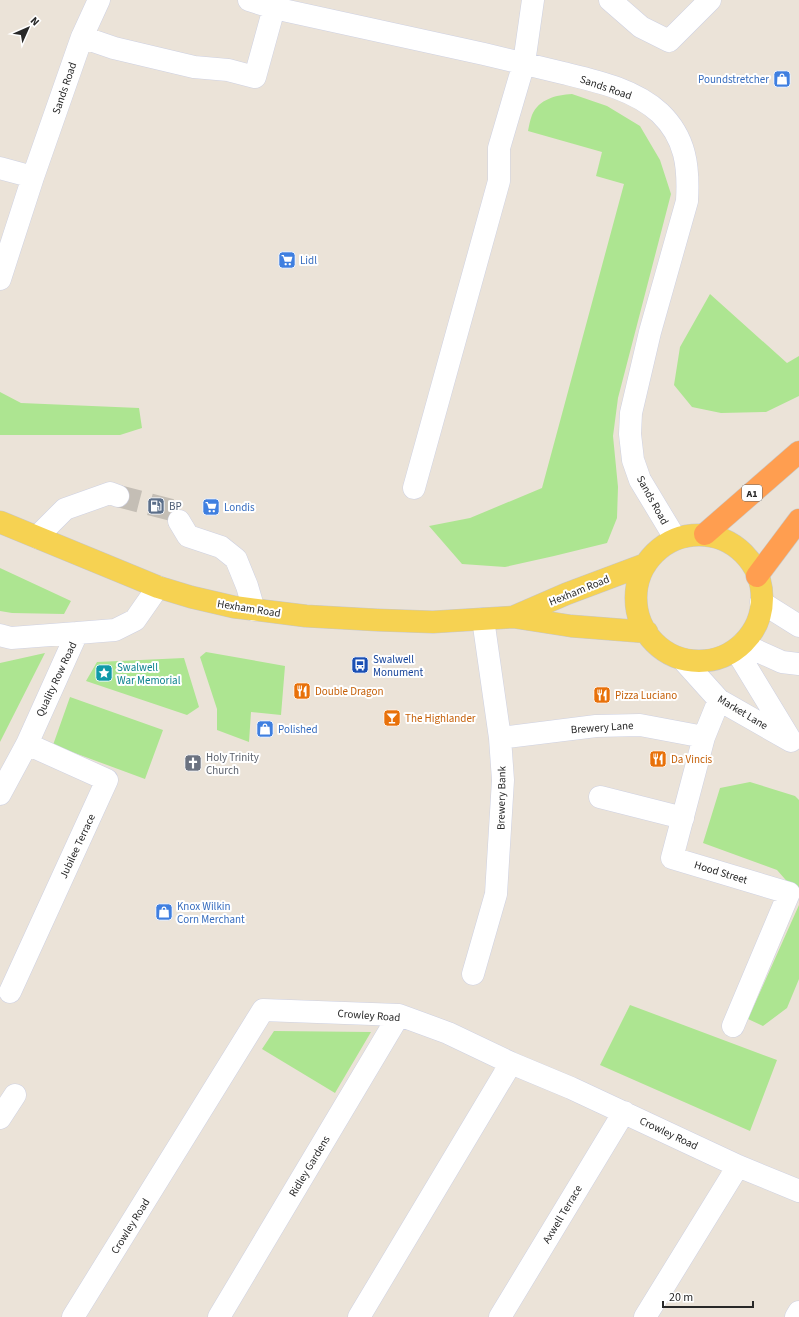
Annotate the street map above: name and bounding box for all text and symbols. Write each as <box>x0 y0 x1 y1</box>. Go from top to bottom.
north arrow <box>8 8 48 48</box>
text: N <box>27 13 43 29</box>
street label: Sands Road <box>49 60 80 116</box>
shop icon: Poundstretcher <box>772 69 792 89</box>
street label: Sands Road <box>578 72 634 103</box>
place label: Poundstretcher <box>698 72 769 87</box>
supermarket icon: Lidl <box>277 250 297 270</box>
place label: Lidl <box>300 253 317 268</box>
street label: Sands Road <box>633 473 672 527</box>
road number: A1 <box>742 485 762 501</box>
fuel station icon: BP <box>146 496 166 516</box>
supermarket icon: Londis <box>201 497 221 517</box>
place label: BP <box>169 499 182 514</box>
place label: Londis <box>224 500 255 515</box>
street label: Hexham Road <box>547 572 612 609</box>
street label: Hexham Road <box>216 596 282 621</box>
street label: Quality Row Road <box>33 639 80 719</box>
place label: Swalwell Monument <box>373 652 424 680</box>
bus stop icon: Swalwell Monument <box>350 655 370 675</box>
place label: Swalwell War Memorial <box>117 660 181 688</box>
place icon: Swalwell War Memorial <box>94 663 114 683</box>
restaurant icon: Double Dragon <box>292 681 312 701</box>
place label: Double Dragon <box>315 684 384 699</box>
restaurant icon: Pizza Luciano <box>592 685 612 705</box>
place label: Pizza Luciano <box>615 688 677 703</box>
street label: Market Lane <box>715 692 771 734</box>
bar icon: The Highlander <box>382 708 402 728</box>
place label: The Highlander <box>405 711 476 726</box>
street label: Brewery Lane <box>570 718 634 737</box>
shop icon: Polished <box>255 719 275 739</box>
place label: Polished <box>278 722 318 737</box>
restaurant icon: Da Vincis <box>648 749 668 769</box>
place label: Holy Trinity Church <box>206 750 259 778</box>
place label: Da Vincis <box>671 752 713 767</box>
church icon: Holy Trinity Church <box>183 753 203 773</box>
street label: Brewery Bank <box>493 765 510 830</box>
street label: Jubilee Terrace <box>56 811 99 881</box>
street label: Hood Street <box>692 857 750 888</box>
place label: Knox Wilkin Corn Merchant <box>177 899 245 927</box>
shop icon: Knox Wilkin Corn Merchant <box>154 902 174 922</box>
street label: Crowley Road <box>337 1006 401 1025</box>
street label: Crowley Road <box>637 1113 701 1154</box>
street label: Ridley Gardens <box>285 1133 334 1200</box>
street label: Axwell Terrace <box>539 1182 586 1246</box>
street label: Crowley Road <box>107 1196 154 1257</box>
scale bar <box>663 1283 753 1309</box>
text: 20 m <box>669 1289 693 1306</box>

